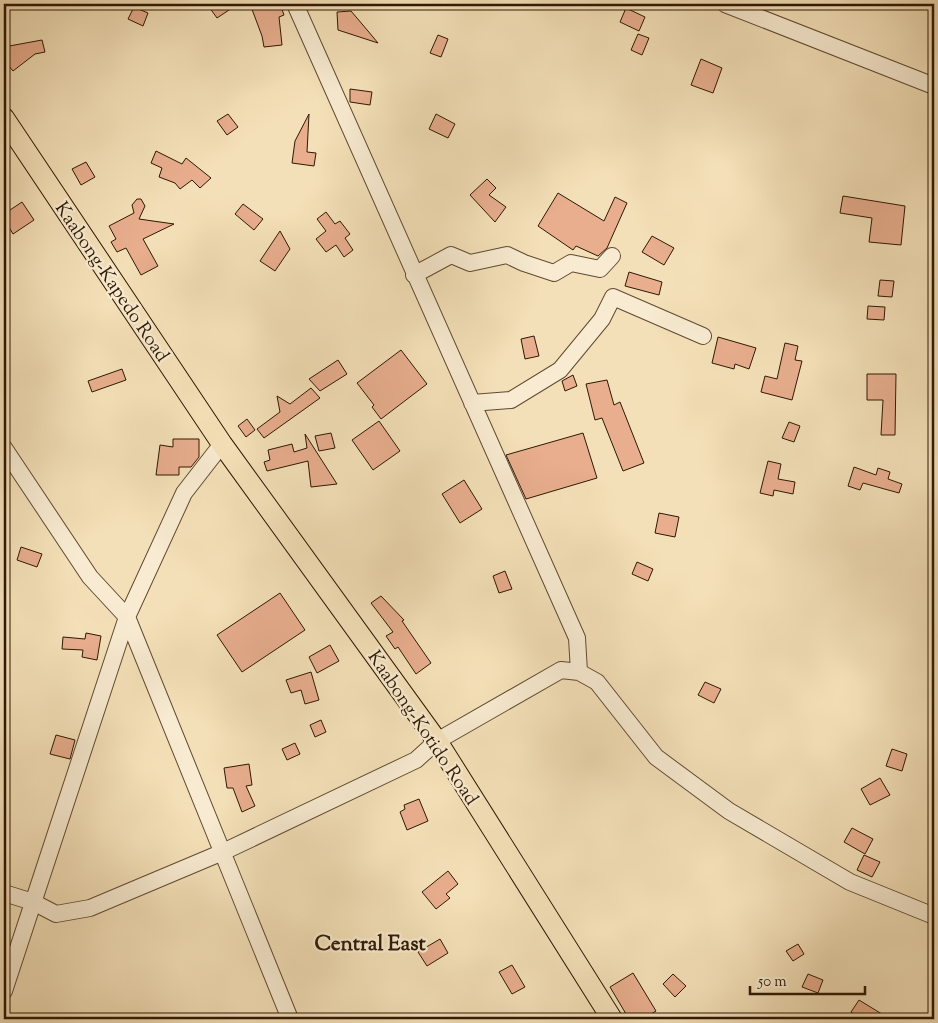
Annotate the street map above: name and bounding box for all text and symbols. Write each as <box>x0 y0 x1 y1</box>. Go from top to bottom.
street label: Kaabong-Kapedo Road <box>47 197 175 368</box>
street label: Kaabong-Kotido Road <box>360 646 484 811</box>
district label: Central East <box>314 930 426 960</box>
scale bar <box>750 963 866 995</box>
text: 50 m <box>757 972 787 993</box>

